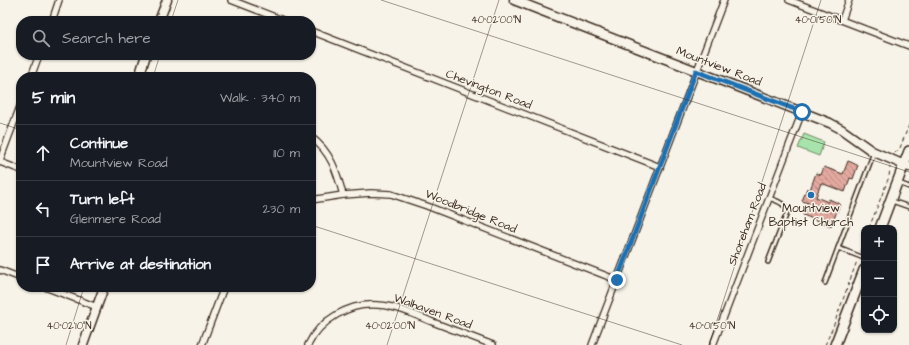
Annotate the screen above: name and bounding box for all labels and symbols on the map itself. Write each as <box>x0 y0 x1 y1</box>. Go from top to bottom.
text: 40°02'00"N <box>471 13 521 27</box>
text: 40°01'50"N <box>795 13 841 27</box>
street label: Mountview Road <box>674 42 764 91</box>
street label: Chevington Road <box>443 65 534 115</box>
route start <box>793 103 811 121</box>
street label: Shoreham Road <box>724 180 771 268</box>
street label: Woodbridge Road <box>422 185 519 238</box>
marker: Mountview Baptist Church <box>806 190 816 200</box>
place label: Mountview Baptist Church <box>769 200 853 231</box>
route end <box>608 271 626 289</box>
street label: Walhaven Road <box>391 289 474 334</box>
text: 40°02'10"N <box>46 319 92 333</box>
text: 40°02'00"N <box>365 319 415 333</box>
text: 40°01'50"N <box>689 319 735 333</box>

